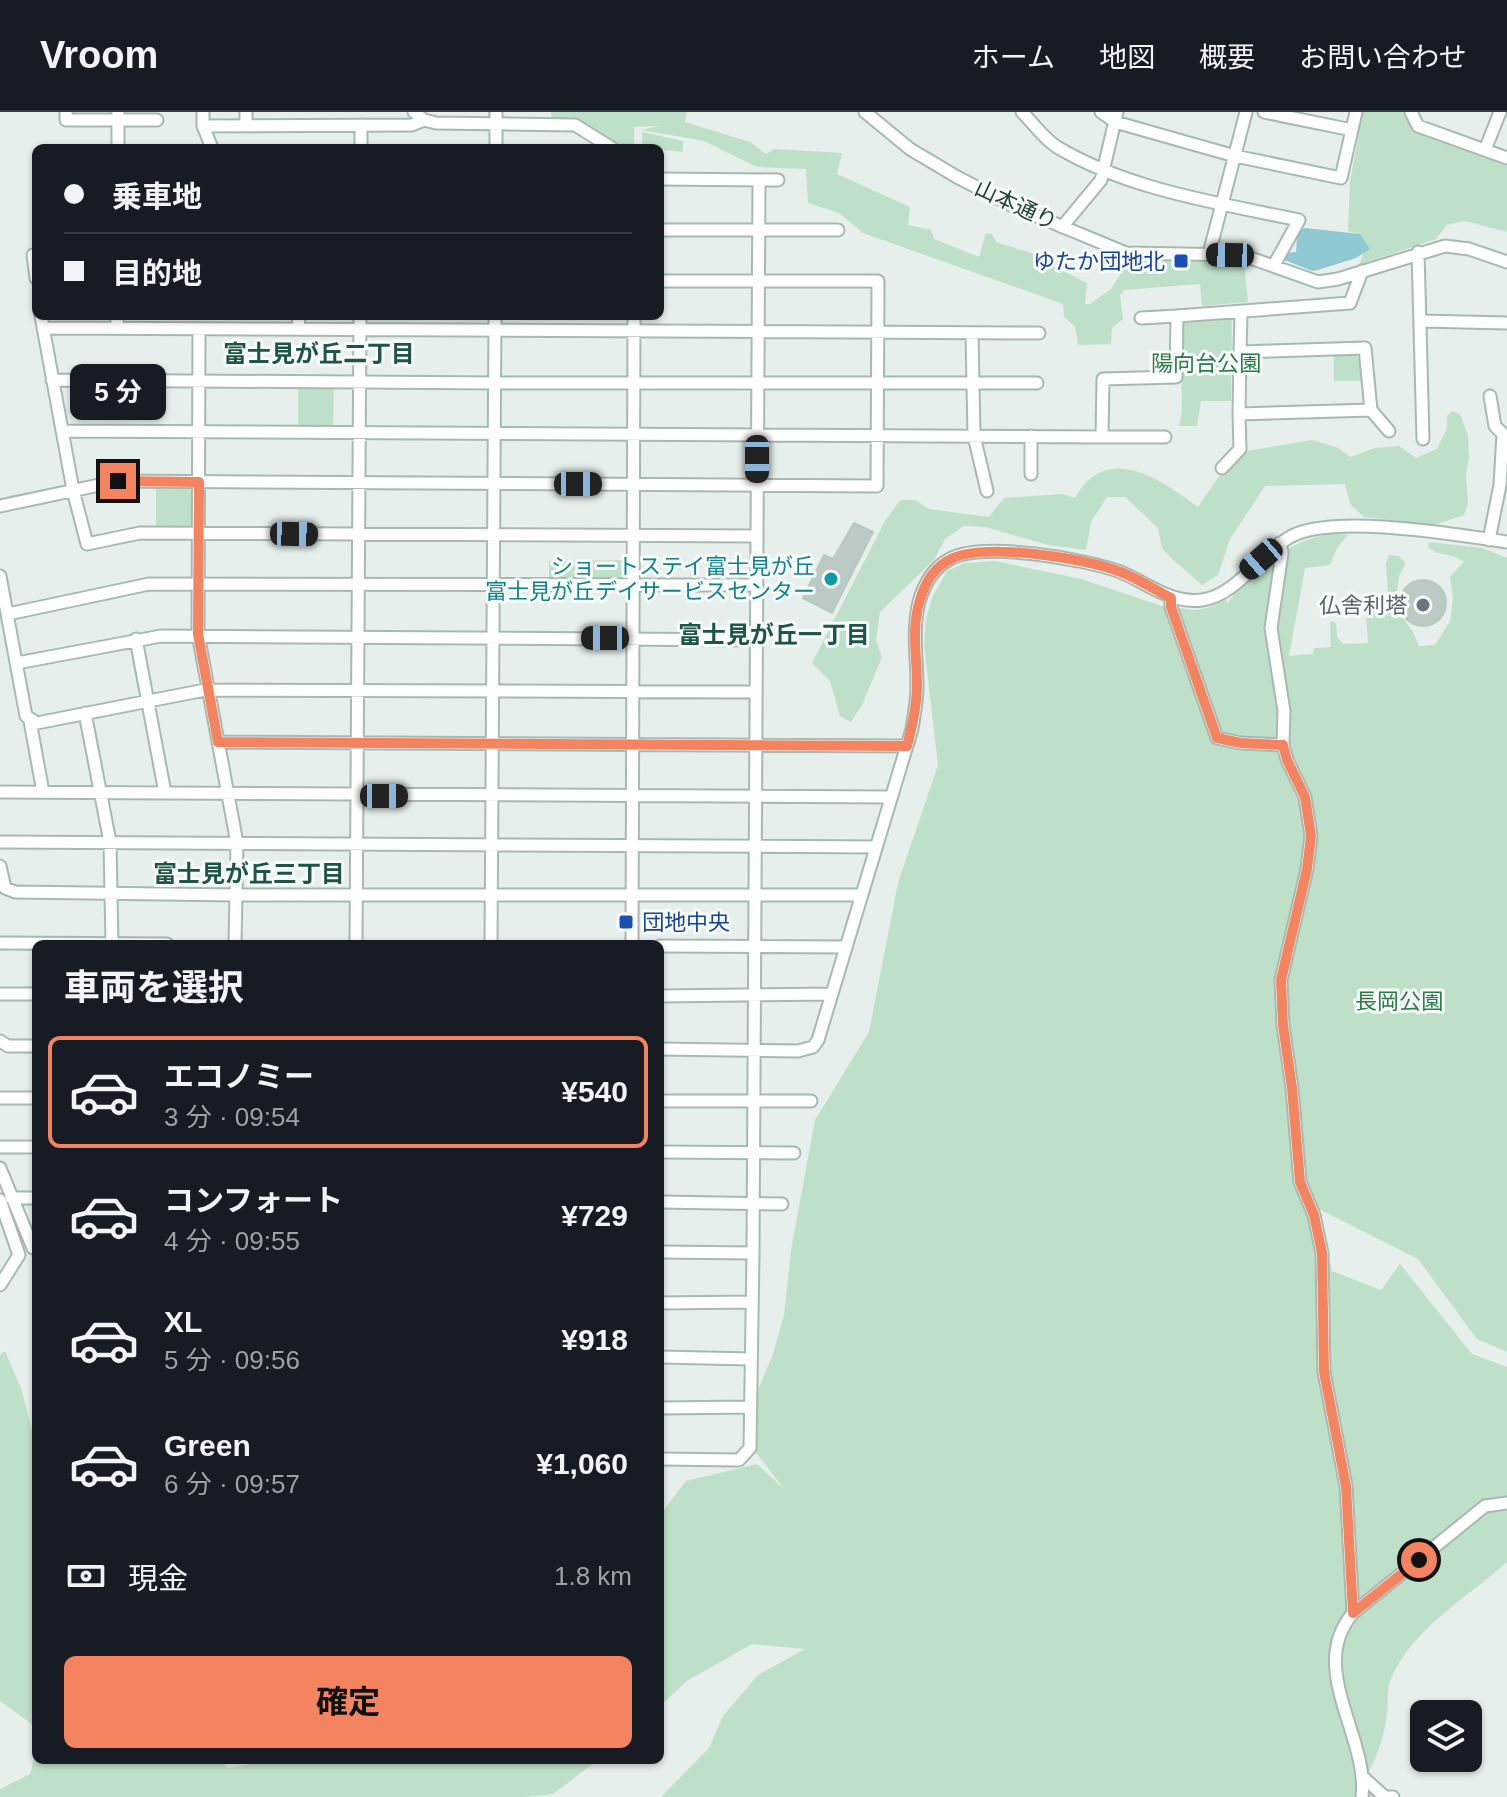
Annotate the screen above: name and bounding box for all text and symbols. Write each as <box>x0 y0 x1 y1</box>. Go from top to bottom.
text: Vroom <box>40 34 158 76</box>
text: ホーム <box>972 42 1055 73</box>
text: 地図 <box>1099 42 1155 73</box>
text: 概要 <box>1199 42 1255 73</box>
text: お問い合わせ <box>1299 42 1467 73</box>
street label: 山本通り <box>971 175 1061 235</box>
text: 乗車地 <box>112 180 202 213</box>
car <box>1206 243 1254 267</box>
place label: ゆたか団地北 <box>1033 249 1165 274</box>
marker: ゆたか団地北 <box>1172 252 1190 270</box>
text: 目的地 <box>112 257 202 290</box>
district label: 富士見が丘二丁目 <box>223 340 415 367</box>
park label: 陽向台公園 <box>1151 351 1261 376</box>
callout: 5 分 <box>70 365 166 421</box>
text: 5 分 <box>94 377 142 407</box>
car <box>745 435 769 483</box>
route end <box>100 463 136 499</box>
car <box>554 472 602 496</box>
car <box>270 522 318 546</box>
car <box>1235 534 1287 584</box>
place label: ショートステイ富士見が丘 富士見が丘デイサービスセンター <box>485 554 815 604</box>
marker: ショートステイ富士見が丘 富士見が丘デイサービスセンター <box>822 570 840 588</box>
place label: 仏舎利塔 <box>1319 593 1407 618</box>
marker: 仏舎利塔 <box>1414 596 1432 614</box>
district label: 富士見が丘一丁目 <box>678 621 870 648</box>
car <box>581 626 629 650</box>
car <box>360 784 408 808</box>
district label: 富士見が丘三丁目 <box>153 860 345 887</box>
place label: 団地中央 <box>642 910 730 935</box>
marker: 団地中央 <box>617 913 635 931</box>
text: 車両を選択 <box>64 967 244 1008</box>
park label: 長岡公園 <box>1355 989 1443 1014</box>
icon: car <box>68 1056 140 1128</box>
text: エコノミー <box>164 1060 314 1093</box>
text: ¥540 <box>561 1075 628 1108</box>
text: 3 分 · 09:54 <box>164 1102 300 1132</box>
icon: car <box>68 1180 140 1252</box>
text: コンフォート <box>164 1184 343 1217</box>
text: ¥729 <box>561 1199 628 1232</box>
text: 4 分 · 09:55 <box>164 1226 300 1256</box>
icon: car <box>68 1304 140 1376</box>
text: XL <box>164 1305 202 1338</box>
text: ¥918 <box>561 1323 628 1356</box>
text: 5 分 · 09:56 <box>164 1345 300 1375</box>
icon: car <box>68 1428 140 1500</box>
text: Green <box>164 1429 251 1462</box>
text: ¥1,060 <box>536 1447 628 1480</box>
text: 6 分 · 09:57 <box>164 1469 300 1499</box>
route start <box>1401 1542 1437 1578</box>
icon: cash <box>64 1554 108 1598</box>
text: 1.8 km <box>554 1561 632 1591</box>
text: 現金 <box>128 1562 188 1595</box>
button: 確定 <box>64 1656 632 1748</box>
map controls <box>1410 1700 1482 1772</box>
button: layers <box>1410 1700 1482 1772</box>

